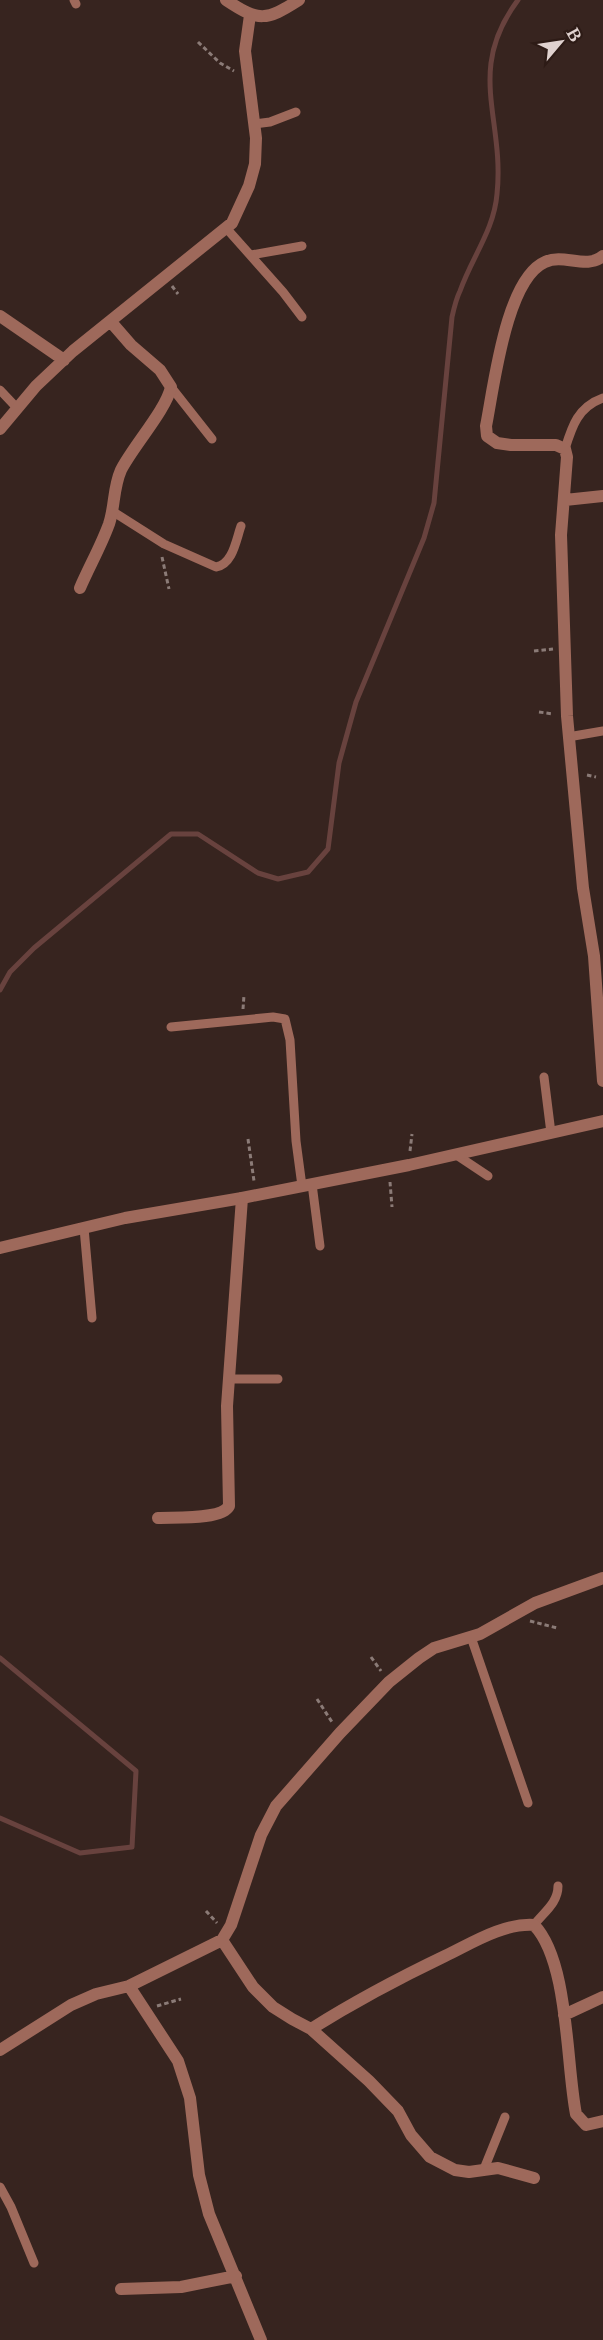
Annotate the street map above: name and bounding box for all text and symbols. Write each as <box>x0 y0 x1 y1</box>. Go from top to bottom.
north arrow <box>531 12 591 72</box>
text: B <box>562 24 586 45</box>

